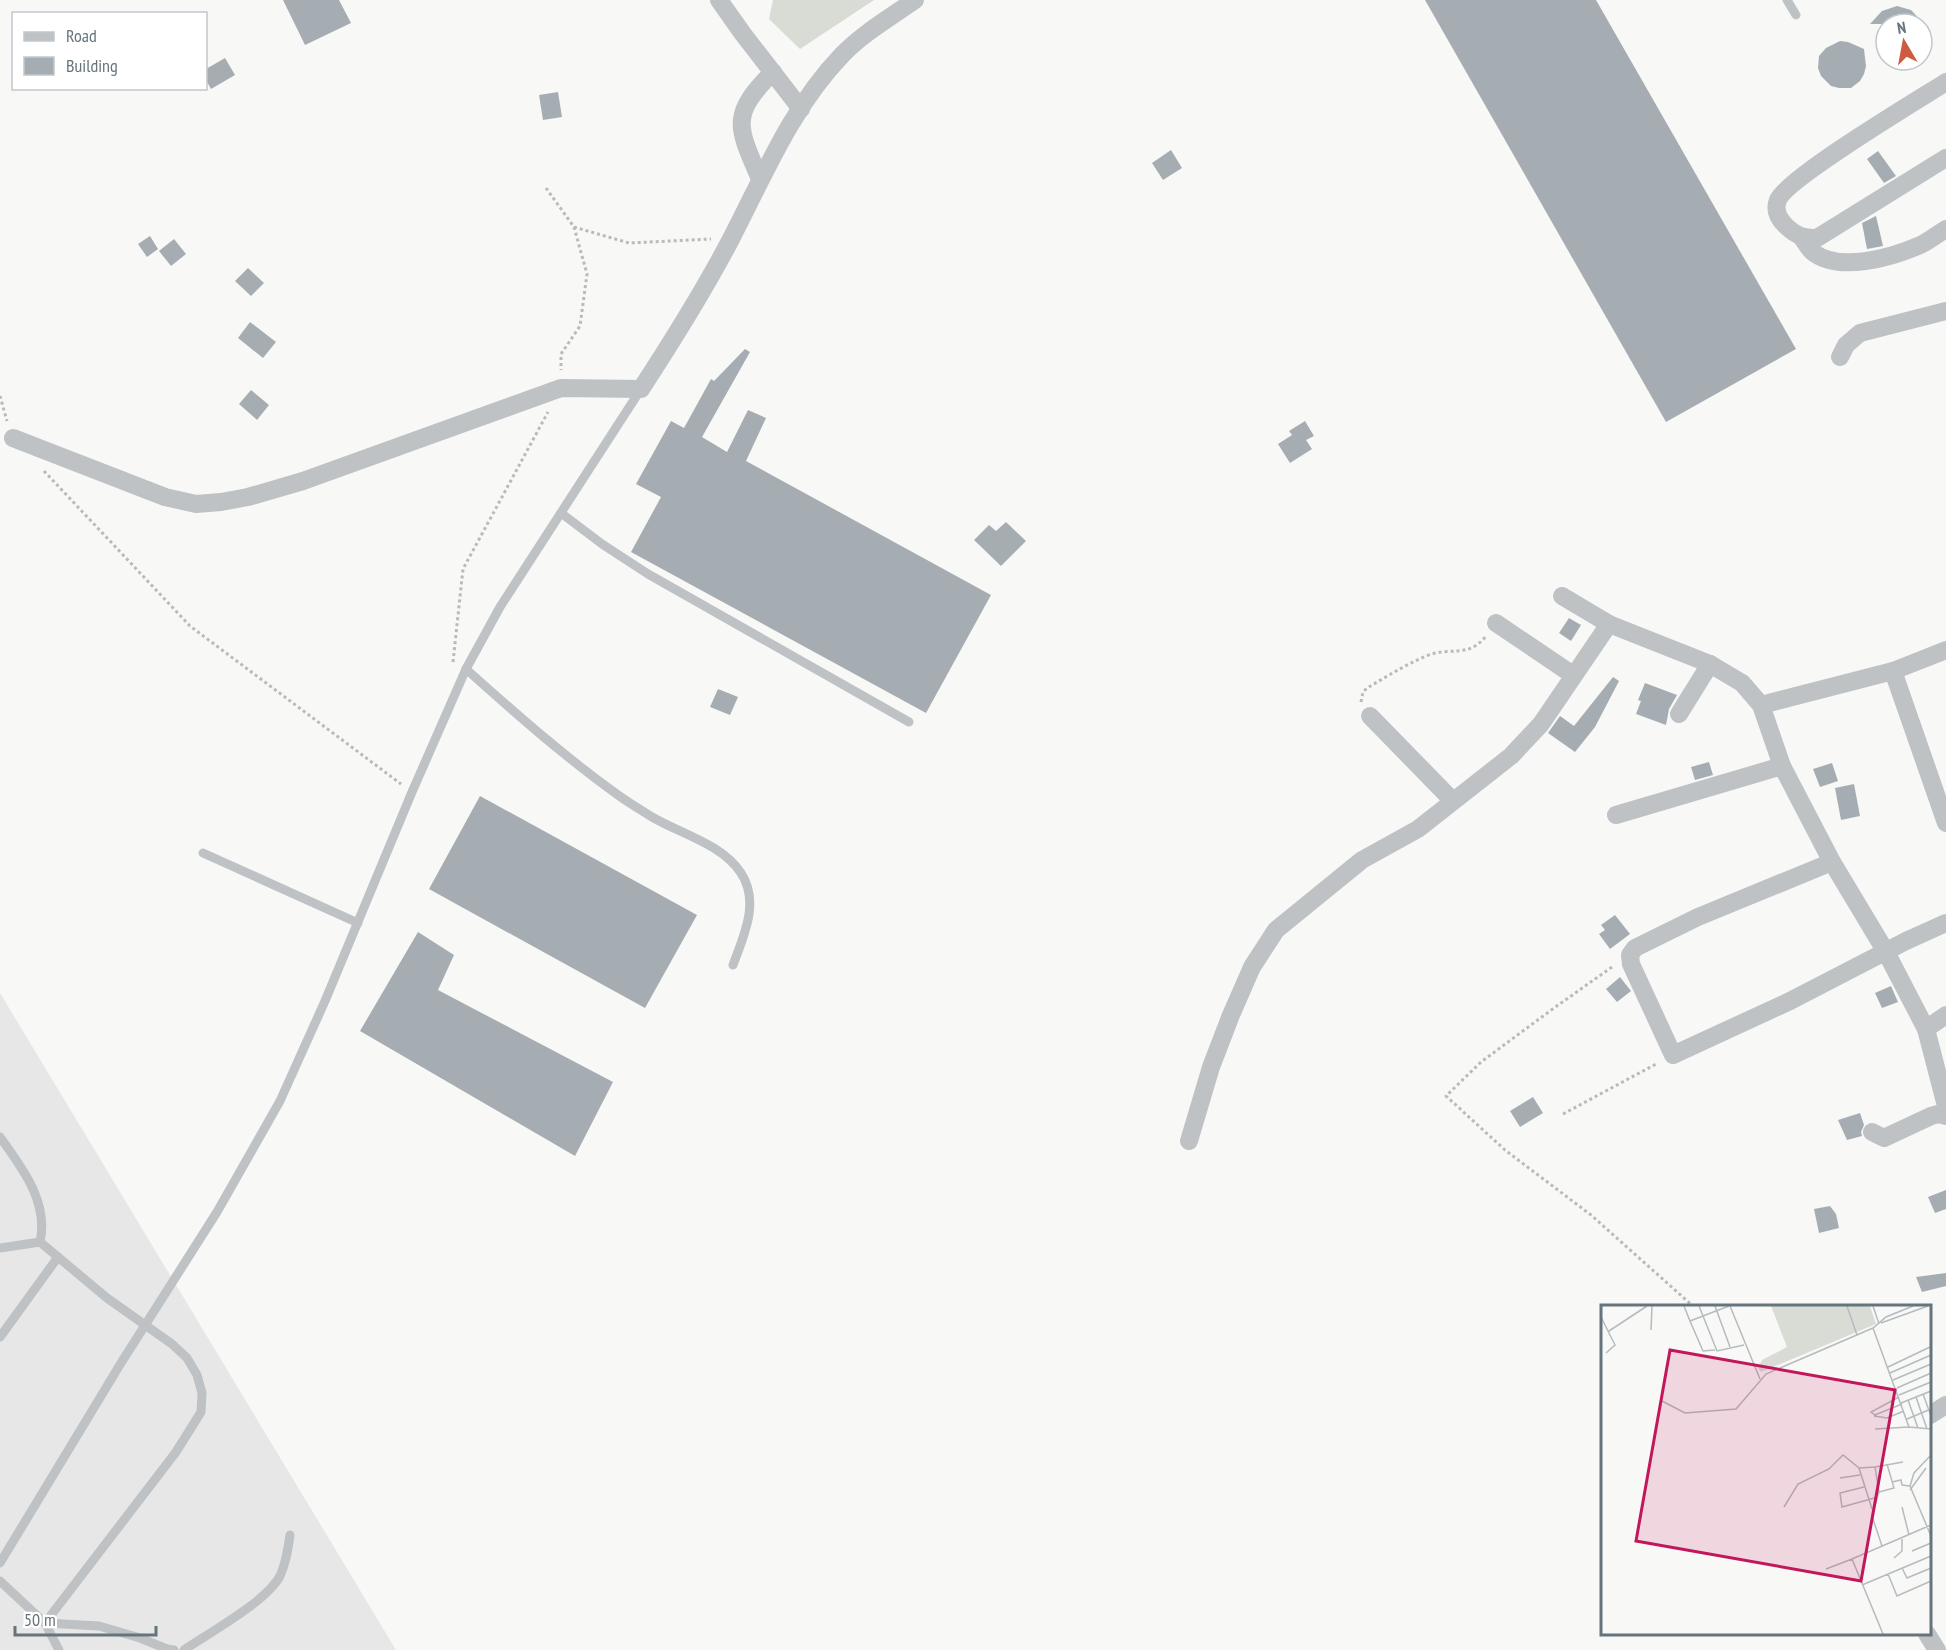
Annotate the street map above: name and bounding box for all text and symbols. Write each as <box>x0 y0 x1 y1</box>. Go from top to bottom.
legend <box>12 12 207 90</box>
north arrow <box>1874 12 1934 72</box>
text: N <box>1895 17 1907 38</box>
text: Road <box>66 24 97 47</box>
text: Building <box>66 54 118 77</box>
inset map <box>1601 1305 1931 1635</box>
scale bar <box>15 1599 156 1637</box>
text: 50 m <box>24 1608 56 1631</box>

